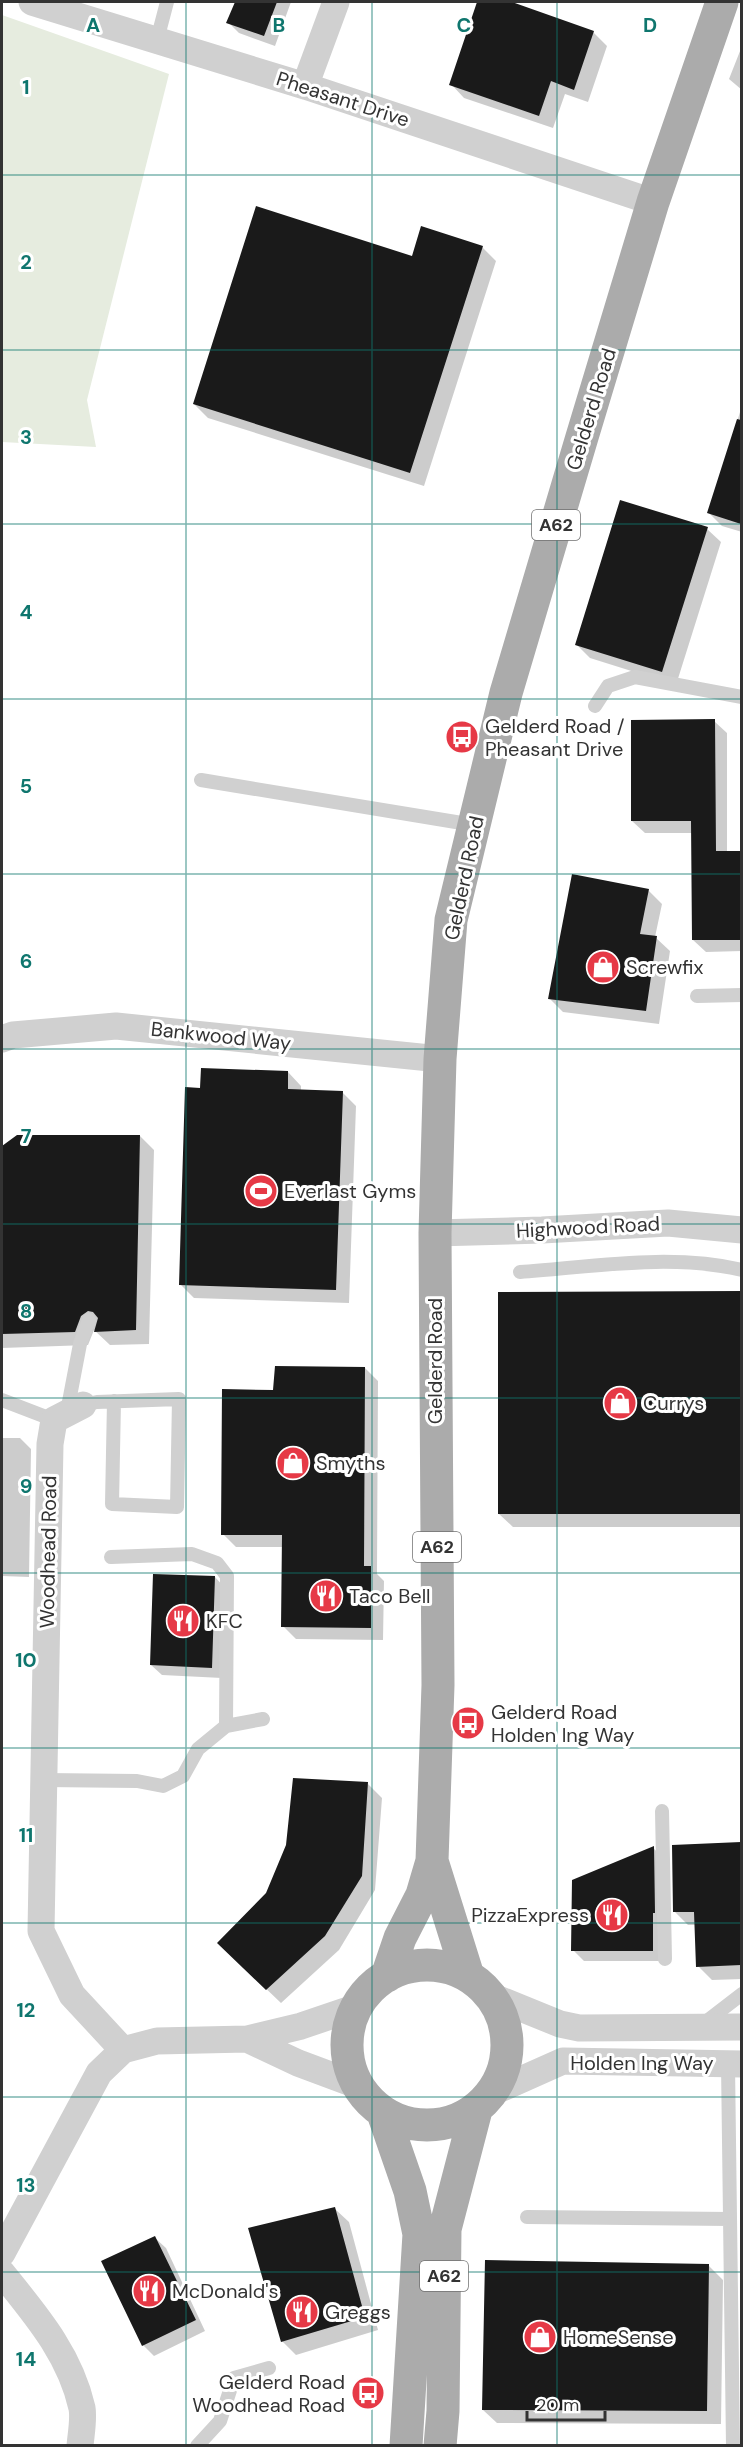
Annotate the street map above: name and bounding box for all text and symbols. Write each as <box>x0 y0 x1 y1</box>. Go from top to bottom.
text: A <box>86 12 100 38</box>
text: B <box>273 12 285 38</box>
text: C <box>457 12 471 38</box>
text: D <box>643 12 657 38</box>
street label: Pheasant Drive <box>273 65 413 133</box>
text: 1 <box>22 74 30 100</box>
text: 2 <box>20 249 32 275</box>
street label: Gelderd Road <box>560 345 622 473</box>
text: 3 <box>20 424 32 450</box>
road number: A62 <box>532 510 580 540</box>
text: 4 <box>20 599 33 625</box>
place label: Gelderd Road / Pheasant Drive <box>485 713 625 762</box>
bus stop icon: Gelderd Road / Pheasant Drive <box>444 719 480 755</box>
text: 5 <box>20 773 32 799</box>
street label: Gelderd Road <box>438 814 490 942</box>
text: 6 <box>20 948 32 974</box>
shop icon: Screwfix <box>585 949 621 985</box>
place label: Screwfix <box>626 954 704 980</box>
street label: Bankwood Way <box>150 1016 292 1056</box>
text: 7 <box>21 1123 32 1149</box>
sports icon: Everlast Gyms <box>243 1173 279 1209</box>
place label: Everlast Gyms <box>284 1178 416 1204</box>
street label: Highwood Road <box>515 1210 661 1244</box>
text: 8 <box>20 1298 32 1324</box>
street label: Gelderd Road <box>422 1298 448 1424</box>
shop icon: Currys <box>602 1385 638 1421</box>
place label: Currys <box>643 1390 704 1416</box>
shop icon: Smyths <box>275 1445 311 1481</box>
place label: Smyths <box>316 1450 386 1476</box>
text: 9 <box>20 1473 32 1499</box>
street label: Woodhead Road <box>34 1475 62 1629</box>
road number: A62 <box>413 1532 461 1562</box>
restaurant icon: Taco Bell <box>308 1578 344 1614</box>
place label: Taco Bell <box>349 1583 431 1609</box>
restaurant icon: KFC <box>165 1603 201 1639</box>
place label: KFC <box>206 1608 243 1634</box>
text: 10 <box>15 1647 37 1673</box>
place label: Gelderd Road Holden Ing Way <box>491 1699 634 1748</box>
bus stop icon: Gelderd Road Holden Ing Way <box>450 1705 486 1741</box>
text: 11 <box>19 1822 33 1848</box>
restaurant icon: PizzaExpress <box>594 1897 630 1933</box>
place label: PizzaExpress <box>471 1902 589 1928</box>
text: 12 <box>17 1997 35 2023</box>
street label: Holden Ing Way <box>570 2050 714 2076</box>
text: 13 <box>16 2172 36 2198</box>
road number: A62 <box>420 2261 468 2291</box>
restaurant icon: McDonald's <box>131 2273 167 2309</box>
place label: McDonald's <box>172 2278 278 2304</box>
restaurant icon: Greggs <box>284 2294 320 2330</box>
place label: Greggs <box>325 2299 391 2325</box>
shop icon: HomeSense <box>522 2319 558 2355</box>
place label: HomeSense <box>563 2324 674 2350</box>
text: 14 <box>16 2346 36 2372</box>
place label: Gelderd Road Woodhead Road <box>192 2369 345 2418</box>
bus stop icon: Gelderd Road Woodhead Road <box>350 2375 386 2411</box>
scale bar <box>527 2384 605 2422</box>
text: 20 m <box>536 2393 579 2417</box>

